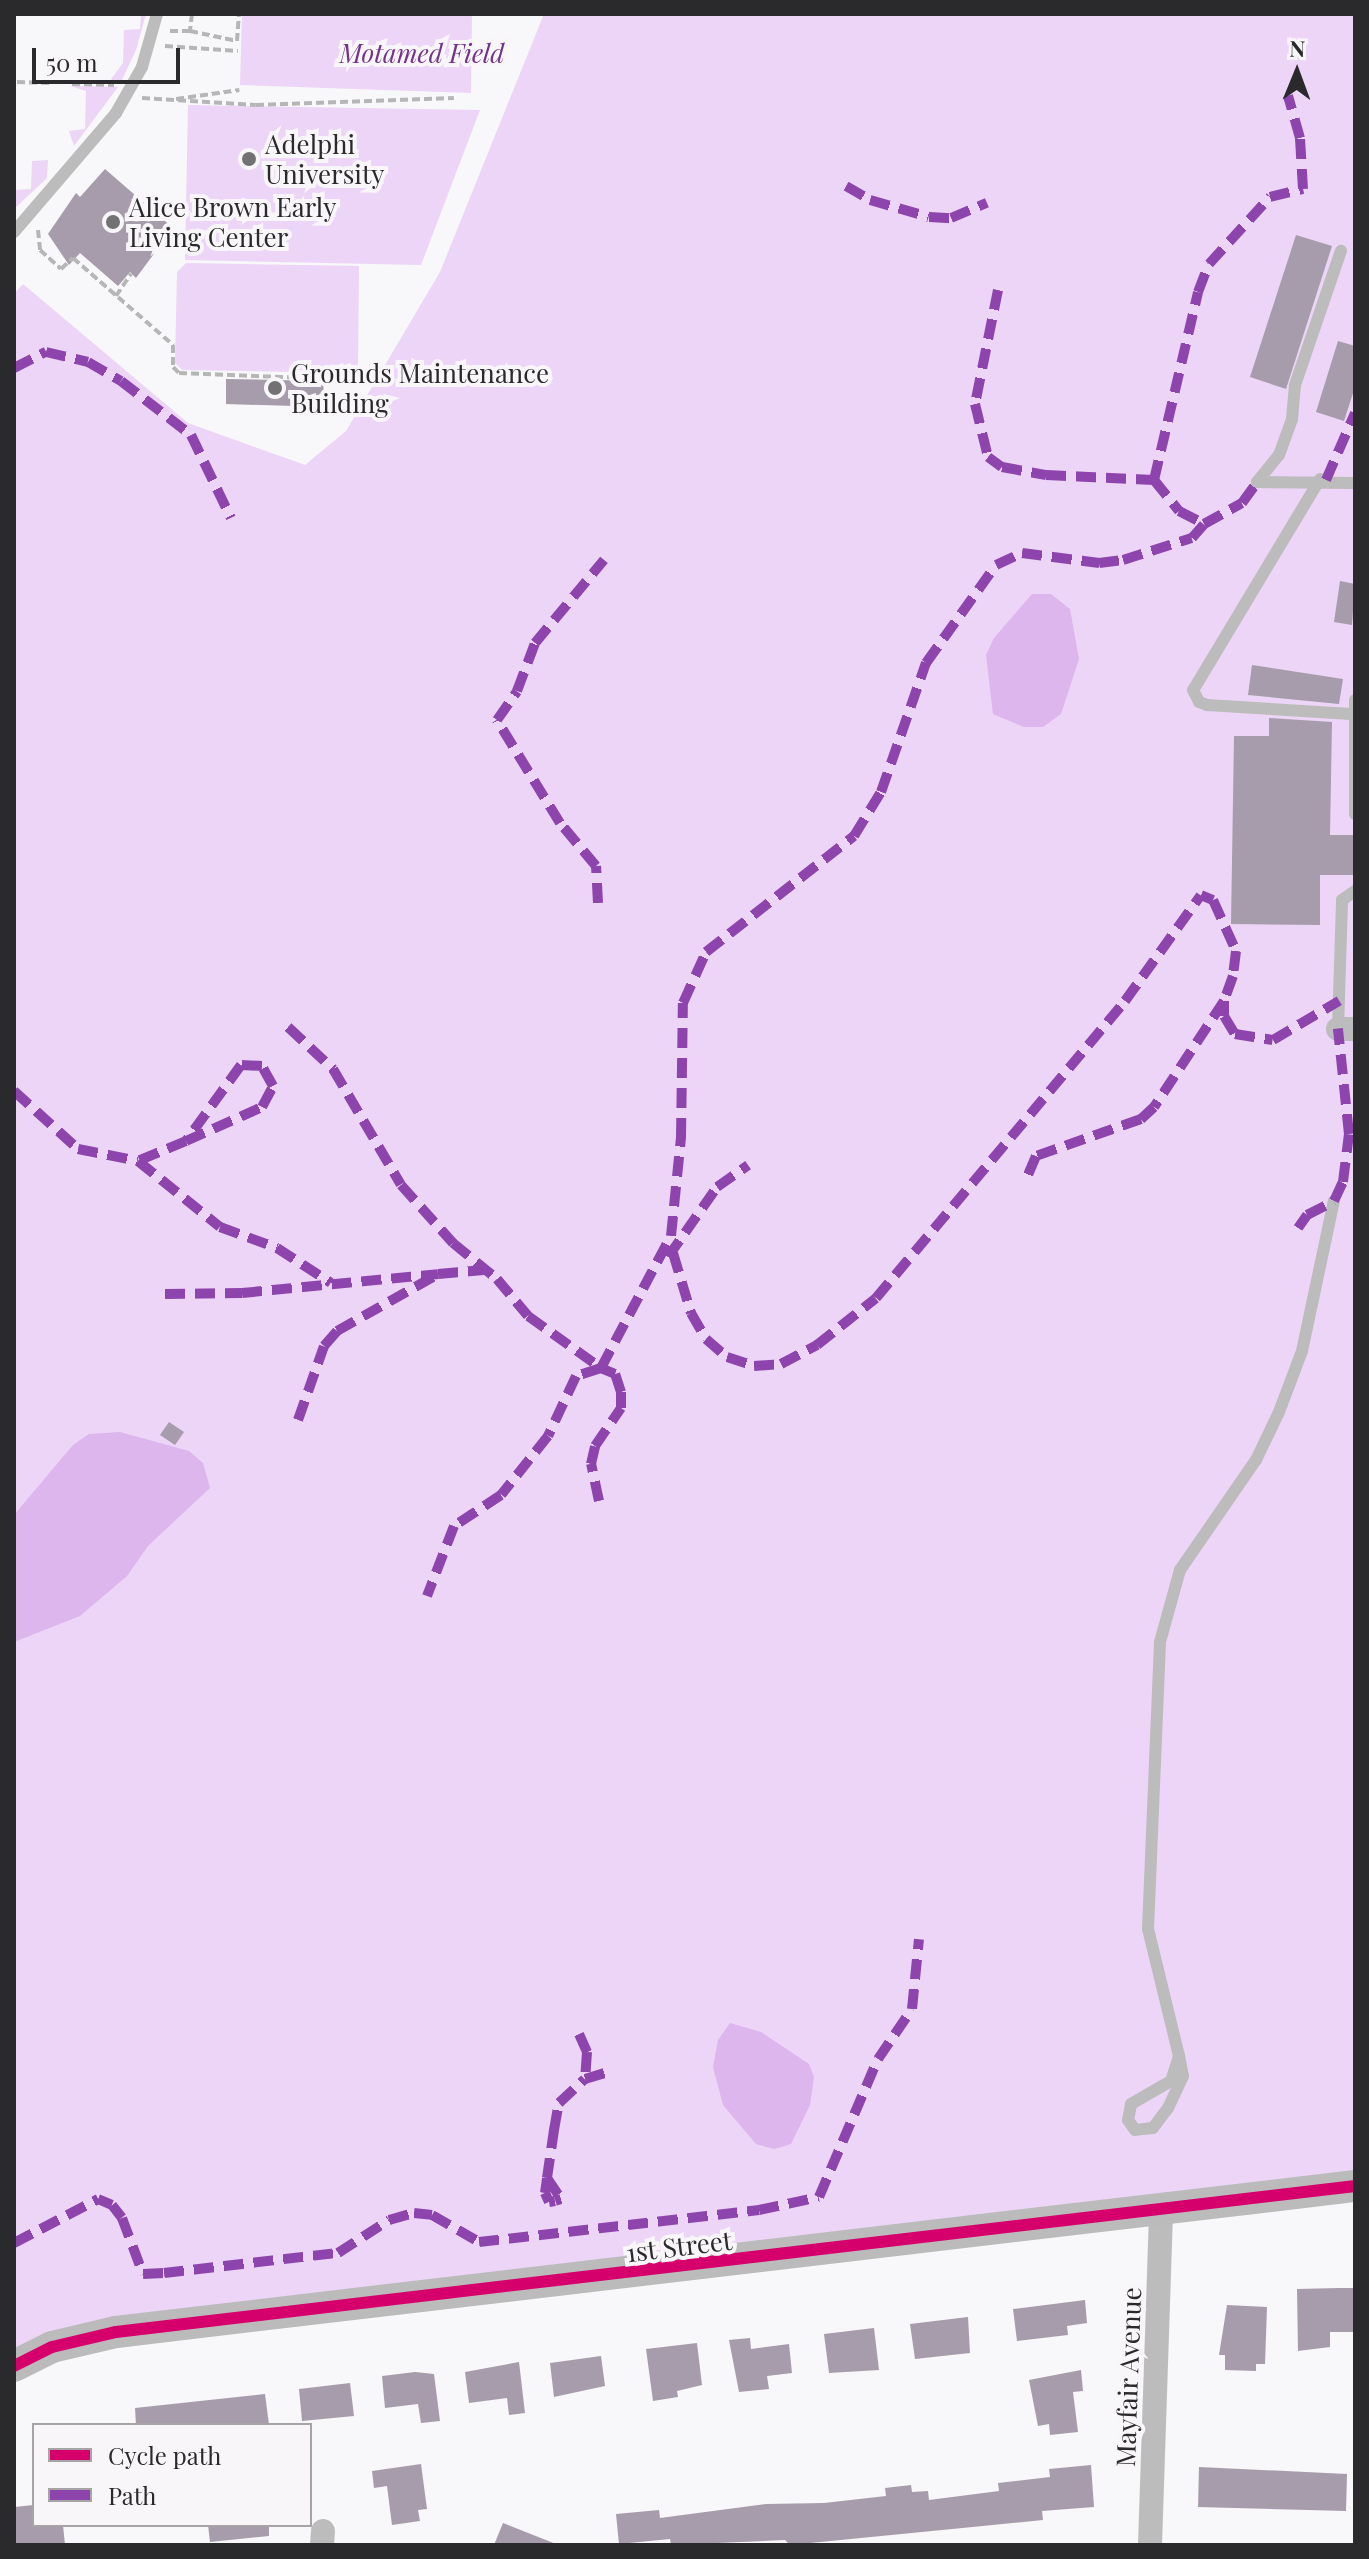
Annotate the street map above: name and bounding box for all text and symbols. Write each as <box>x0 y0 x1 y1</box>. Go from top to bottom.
scale bar <box>36 32 184 82</box>
north arrow <box>1257 32 1337 112</box>
text: N <box>1289 33 1306 63</box>
park label: Motamed Field <box>340 37 504 69</box>
text: 50 m <box>46 46 98 78</box>
place label: Adelphi University <box>265 128 384 190</box>
marker: Adelphi University <box>240 150 258 168</box>
place label: Alice Brown Early Living Center <box>129 191 336 252</box>
marker: Alice Brown Early Living Center <box>104 213 122 231</box>
place label: Grounds Maintenance Building <box>291 357 549 418</box>
marker: Grounds Maintenance Building <box>266 379 284 397</box>
street label: 1st Street <box>624 2224 734 2268</box>
street label: Mayfair Avenue <box>1109 2286 1147 2468</box>
legend <box>32 2423 312 2527</box>
text: Cycle path <box>108 2439 221 2471</box>
text: Path <box>108 2479 156 2511</box>

